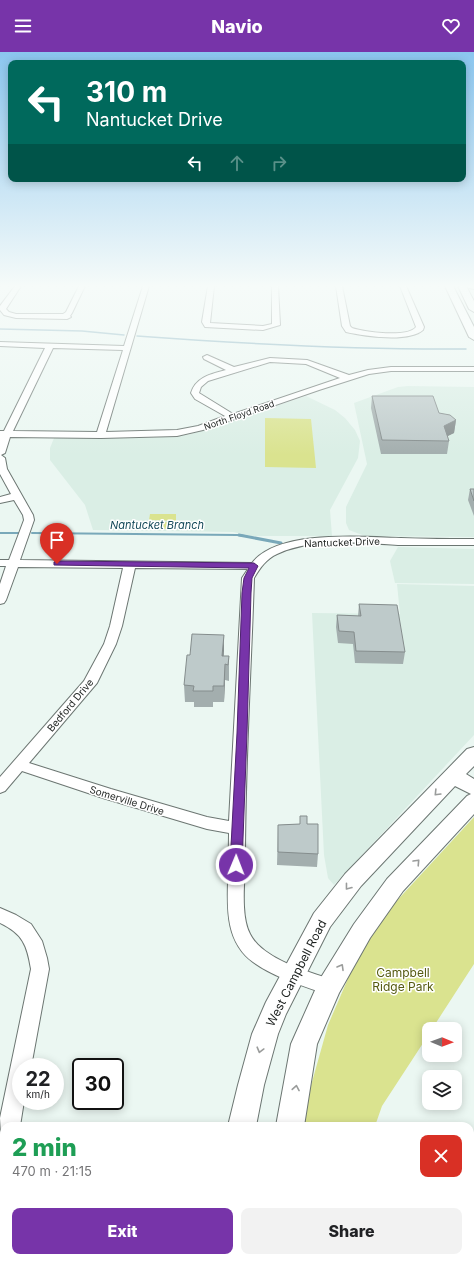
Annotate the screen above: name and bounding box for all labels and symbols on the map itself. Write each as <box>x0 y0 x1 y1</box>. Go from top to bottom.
street label: North Floyd Road <box>202 398 276 432</box>
water label: Nantucket Branch <box>110 518 204 532</box>
pin <box>40 523 74 564</box>
street label: Nantucket Drive <box>304 535 380 549</box>
street label: Bedford Drive <box>44 676 96 734</box>
street label: Somerville Drive <box>88 783 166 817</box>
one-way arrow <box>434 788 442 796</box>
position arrow <box>215 844 257 886</box>
one-way arrow <box>412 859 420 867</box>
one-way arrow <box>346 883 353 890</box>
street label: West Campbell Road <box>263 917 329 1029</box>
one-way arrow <box>336 964 343 971</box>
park label: Campbell Ridge Park <box>372 965 434 994</box>
north arrow <box>422 1022 462 1062</box>
one-way arrow <box>257 1047 265 1053</box>
speed limit sign: 30 <box>72 1058 124 1110</box>
one-way arrow <box>292 1084 300 1091</box>

